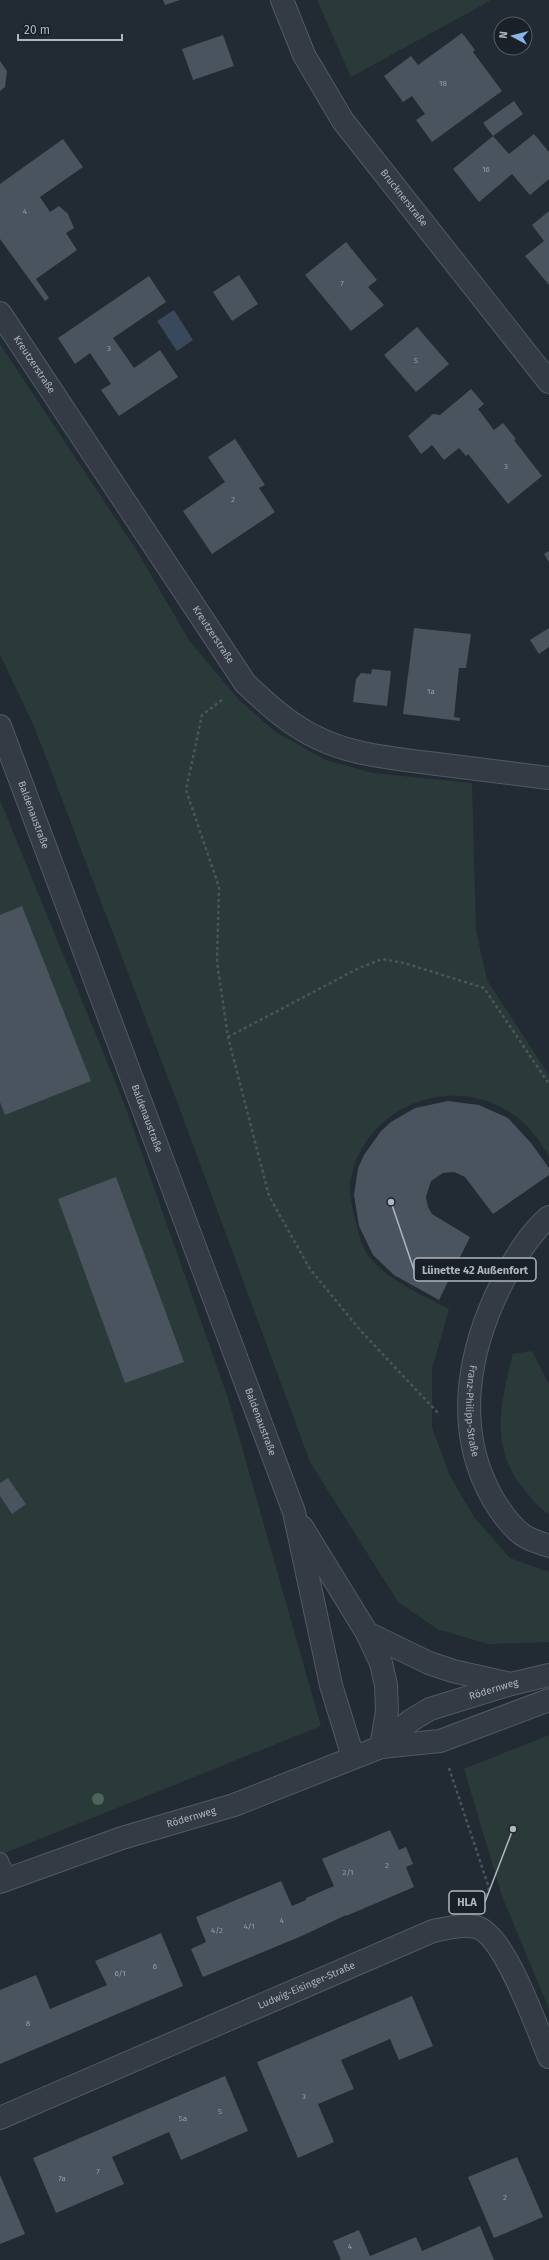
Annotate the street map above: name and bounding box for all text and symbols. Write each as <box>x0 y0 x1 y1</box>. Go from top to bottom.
scale bar <box>18 16 122 42</box>
north arrow <box>493 16 533 56</box>
text: 20 m <box>24 23 50 37</box>
text: N <box>497 30 510 39</box>
house number: 18 <box>439 79 448 88</box>
house number: 16 <box>482 165 490 174</box>
street label: Brucknerstraße <box>378 167 430 229</box>
house number: 4 <box>23 207 28 216</box>
house number: 7 <box>340 279 344 288</box>
street label: Kreutzerstraße <box>11 334 58 396</box>
house number: 3 <box>107 344 111 353</box>
house number: 5 <box>414 356 418 365</box>
house number: 3 <box>504 462 508 471</box>
house number: 2 <box>231 495 235 504</box>
street label: Kreutzerstraße <box>190 604 236 666</box>
house number: 1a <box>427 687 435 696</box>
street label: Baldenaustraße <box>15 779 51 851</box>
street label: Baldenaustraße <box>129 1083 165 1154</box>
callout: Lünette 42 Außenfort <box>414 1258 536 1281</box>
text: Lünette 42 Außenfort <box>422 1264 529 1277</box>
street label: Franz-Philipp-Straße <box>463 1364 481 1458</box>
street label: Baldenaustraße <box>242 1386 278 1458</box>
street label: Rödernweg <box>468 1676 520 1703</box>
street label: Rödernweg <box>165 1804 218 1830</box>
house number: 2 <box>385 1861 389 1870</box>
house number: 2/1 <box>342 1868 354 1877</box>
callout: HLA <box>449 1891 485 1914</box>
text: HLA <box>457 1896 477 1909</box>
house number: 4 <box>280 1916 285 1925</box>
house number: 4/1 <box>243 1922 255 1931</box>
house number: 4/2 <box>211 1926 223 1935</box>
street label: Ludwig-Eisinger-Straße <box>256 1959 357 2012</box>
house number: 6 <box>153 1962 157 1971</box>
house number: 6/1 <box>114 1969 126 1978</box>
house number: 8 <box>26 2019 31 2028</box>
house number: 3 <box>302 2092 306 2101</box>
house number: 5 <box>218 2107 222 2116</box>
house number: 5a <box>179 2114 187 2123</box>
house number: 7 <box>96 2167 100 2176</box>
house number: 7a <box>58 2174 66 2183</box>
house number: 2 <box>503 2193 507 2202</box>
house number: 4 <box>348 2242 353 2251</box>

